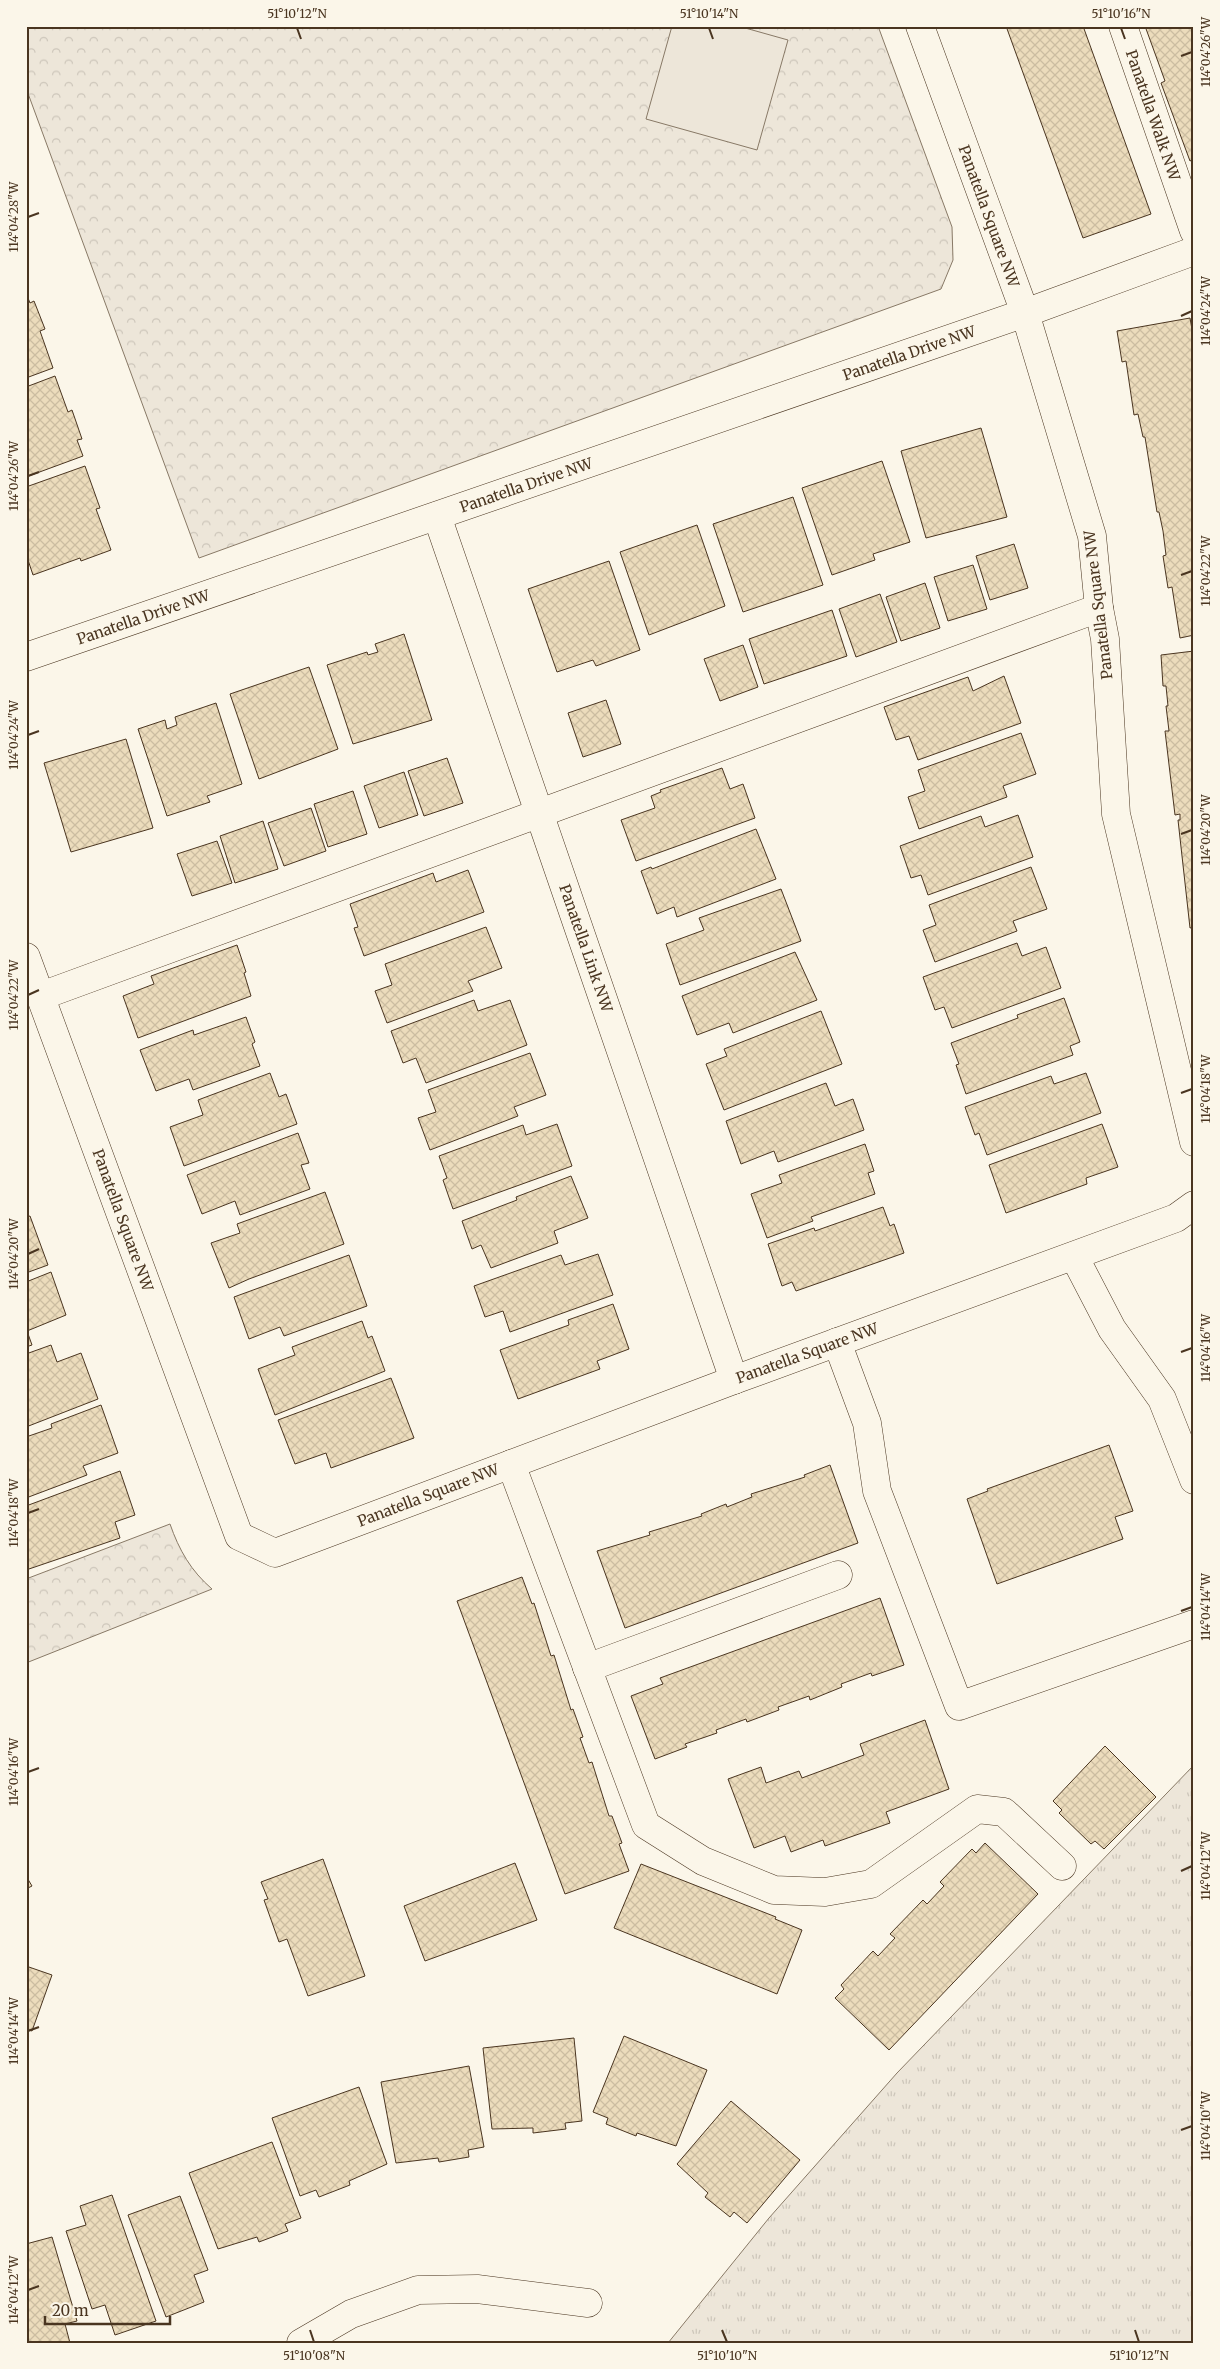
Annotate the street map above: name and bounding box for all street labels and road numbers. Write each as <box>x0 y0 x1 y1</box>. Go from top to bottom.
street label: Panatella Walk NW <box>1122 47 1185 184</box>
street label: Panatella Square NW <box>954 142 1024 291</box>
street label: Panatella Drive NW <box>840 321 979 385</box>
street label: Panatella Drive NW <box>457 453 596 517</box>
street label: Panatella Square NW <box>1079 528 1117 681</box>
street label: Panatella Drive NW <box>74 585 213 649</box>
street label: Panatella Link NW <box>555 882 617 1015</box>
street label: Panatella Square NW <box>88 1146 158 1295</box>
street label: Panatella Square NW <box>733 1318 882 1388</box>
street label: Panatella Square NW <box>355 1459 502 1531</box>

